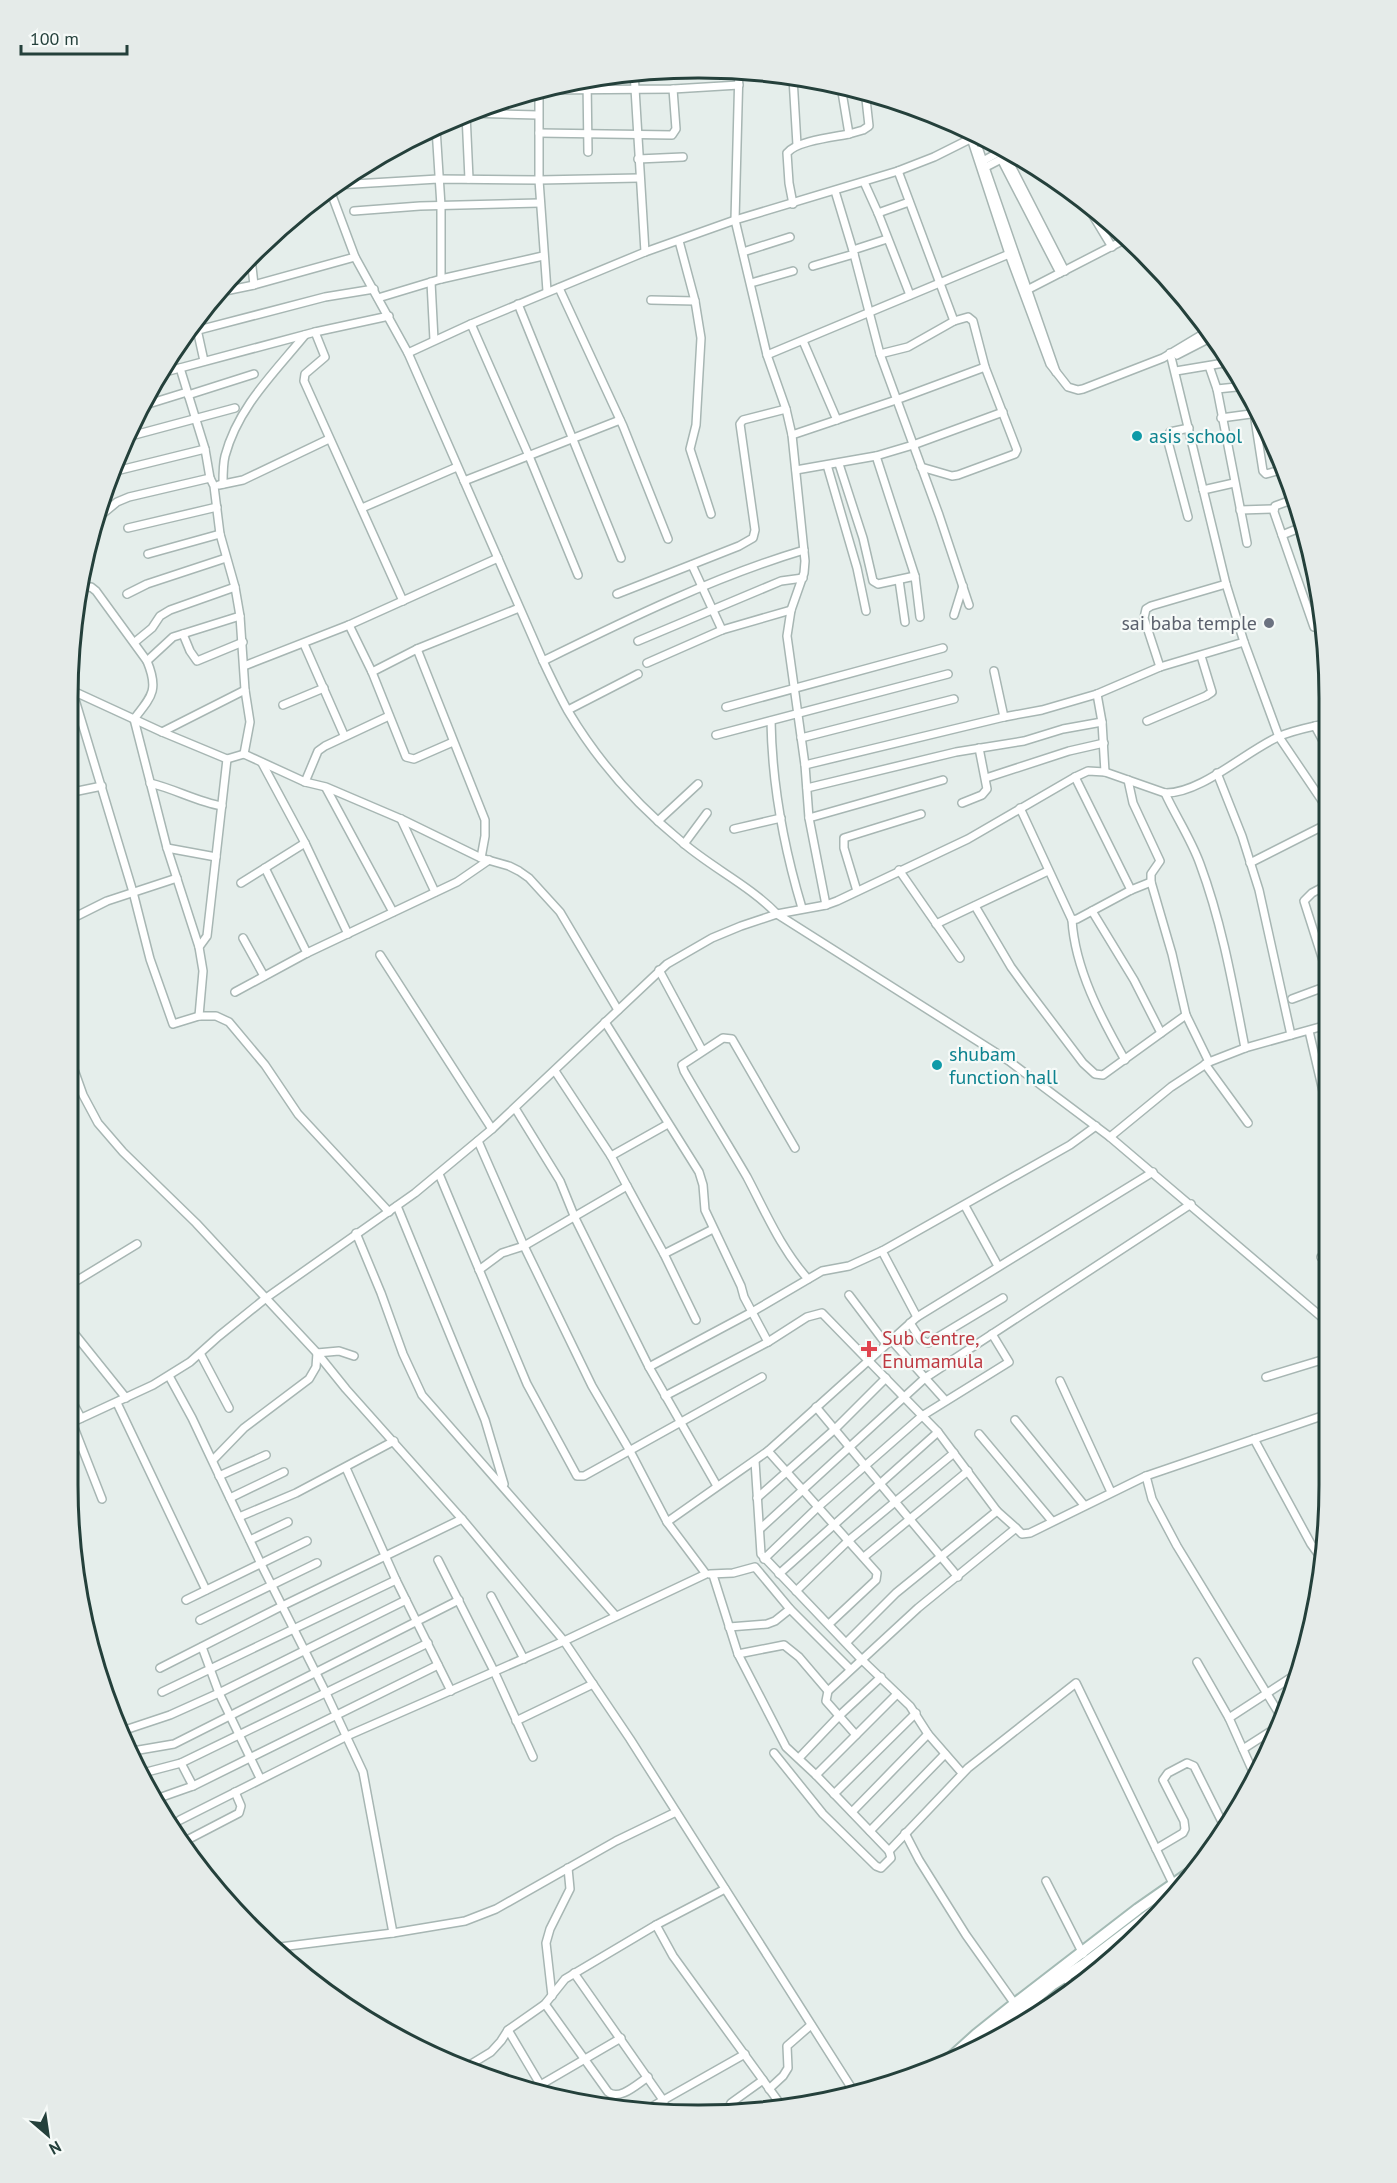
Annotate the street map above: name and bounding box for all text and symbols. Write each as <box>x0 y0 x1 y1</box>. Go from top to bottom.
scale bar <box>21 18 128 56</box>
text: 100 m <box>30 27 79 50</box>
place label: asis school <box>1149 423 1242 449</box>
marker: asis school <box>1130 429 1144 443</box>
place label: sai baba temple <box>1121 610 1257 636</box>
marker: sai baba temple <box>1262 616 1276 630</box>
place label: shubam function hall <box>949 1041 1058 1090</box>
marker: shubam function hall <box>930 1058 944 1072</box>
place label: Sub Centre, Enumamula <box>882 1325 983 1374</box>
marker: Sub Centre, Enumamula <box>860 1340 878 1358</box>
north arrow <box>18 2105 78 2165</box>
text: N <box>46 2137 65 2159</box>

